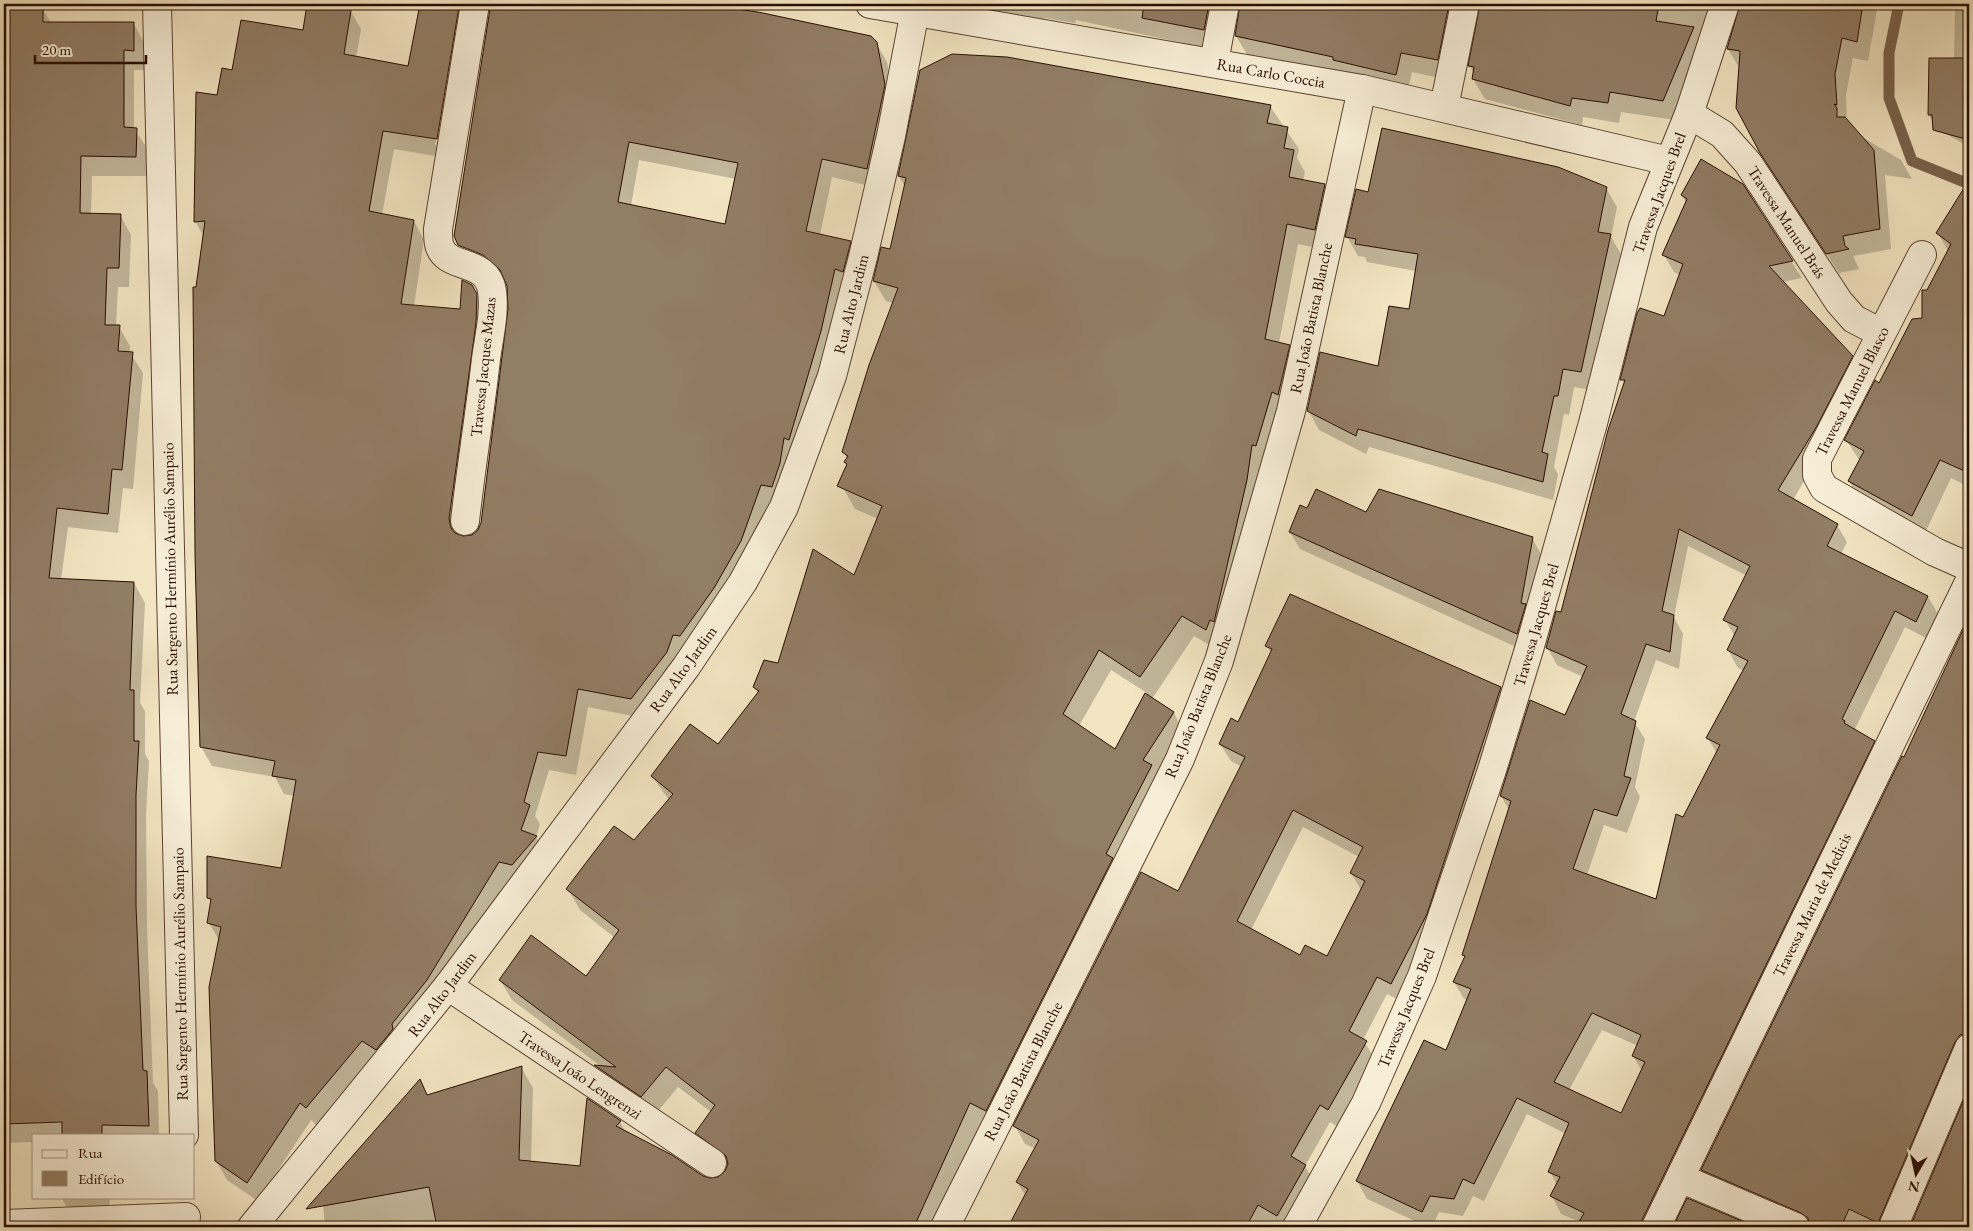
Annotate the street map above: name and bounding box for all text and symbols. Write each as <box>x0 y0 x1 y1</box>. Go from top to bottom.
scale bar <box>35 32 146 64</box>
text: 20 m <box>42 40 71 59</box>
street label: Rua Carlo Coccia <box>1215 53 1327 93</box>
street label: Travessa Jacques Brel <box>1627 129 1691 257</box>
street label: Travessa Manuel Brás <box>1743 162 1831 282</box>
street label: Rua João Batista Blanche <box>1285 241 1337 395</box>
street label: Rua Alto Jardim <box>828 251 874 356</box>
street label: Travessa Jacques Mazas <box>465 296 501 438</box>
street label: Travessa Manuel Blasco <box>1810 323 1894 459</box>
street label: Rua Sargento Hermínio Aurélio Sampaio <box>157 442 183 696</box>
street label: Travessa Jacques Brel <box>1508 561 1564 689</box>
street label: Rua Alto Jardim <box>644 621 722 716</box>
street label: Rua João Batista Blanche <box>1160 631 1236 781</box>
street label: Travessa Maria de Medicis <box>1768 829 1856 981</box>
street label: Rua Sargento Hermínio Aurélio Sampaio <box>167 847 193 1101</box>
street label: Travessa Jacques Brel <box>1372 945 1440 1071</box>
street label: Rua Alto Jardim <box>403 946 481 1041</box>
street label: Rua João Batista Blanche <box>979 998 1067 1144</box>
street label: Travessa João Lengrenzi <box>514 1026 646 1124</box>
legend <box>32 1134 195 1198</box>
text: Rua <box>78 1143 103 1162</box>
north arrow <box>1890 1148 1940 1198</box>
text: Edifício <box>78 1169 124 1188</box>
text: N <box>1906 1177 1921 1197</box>

